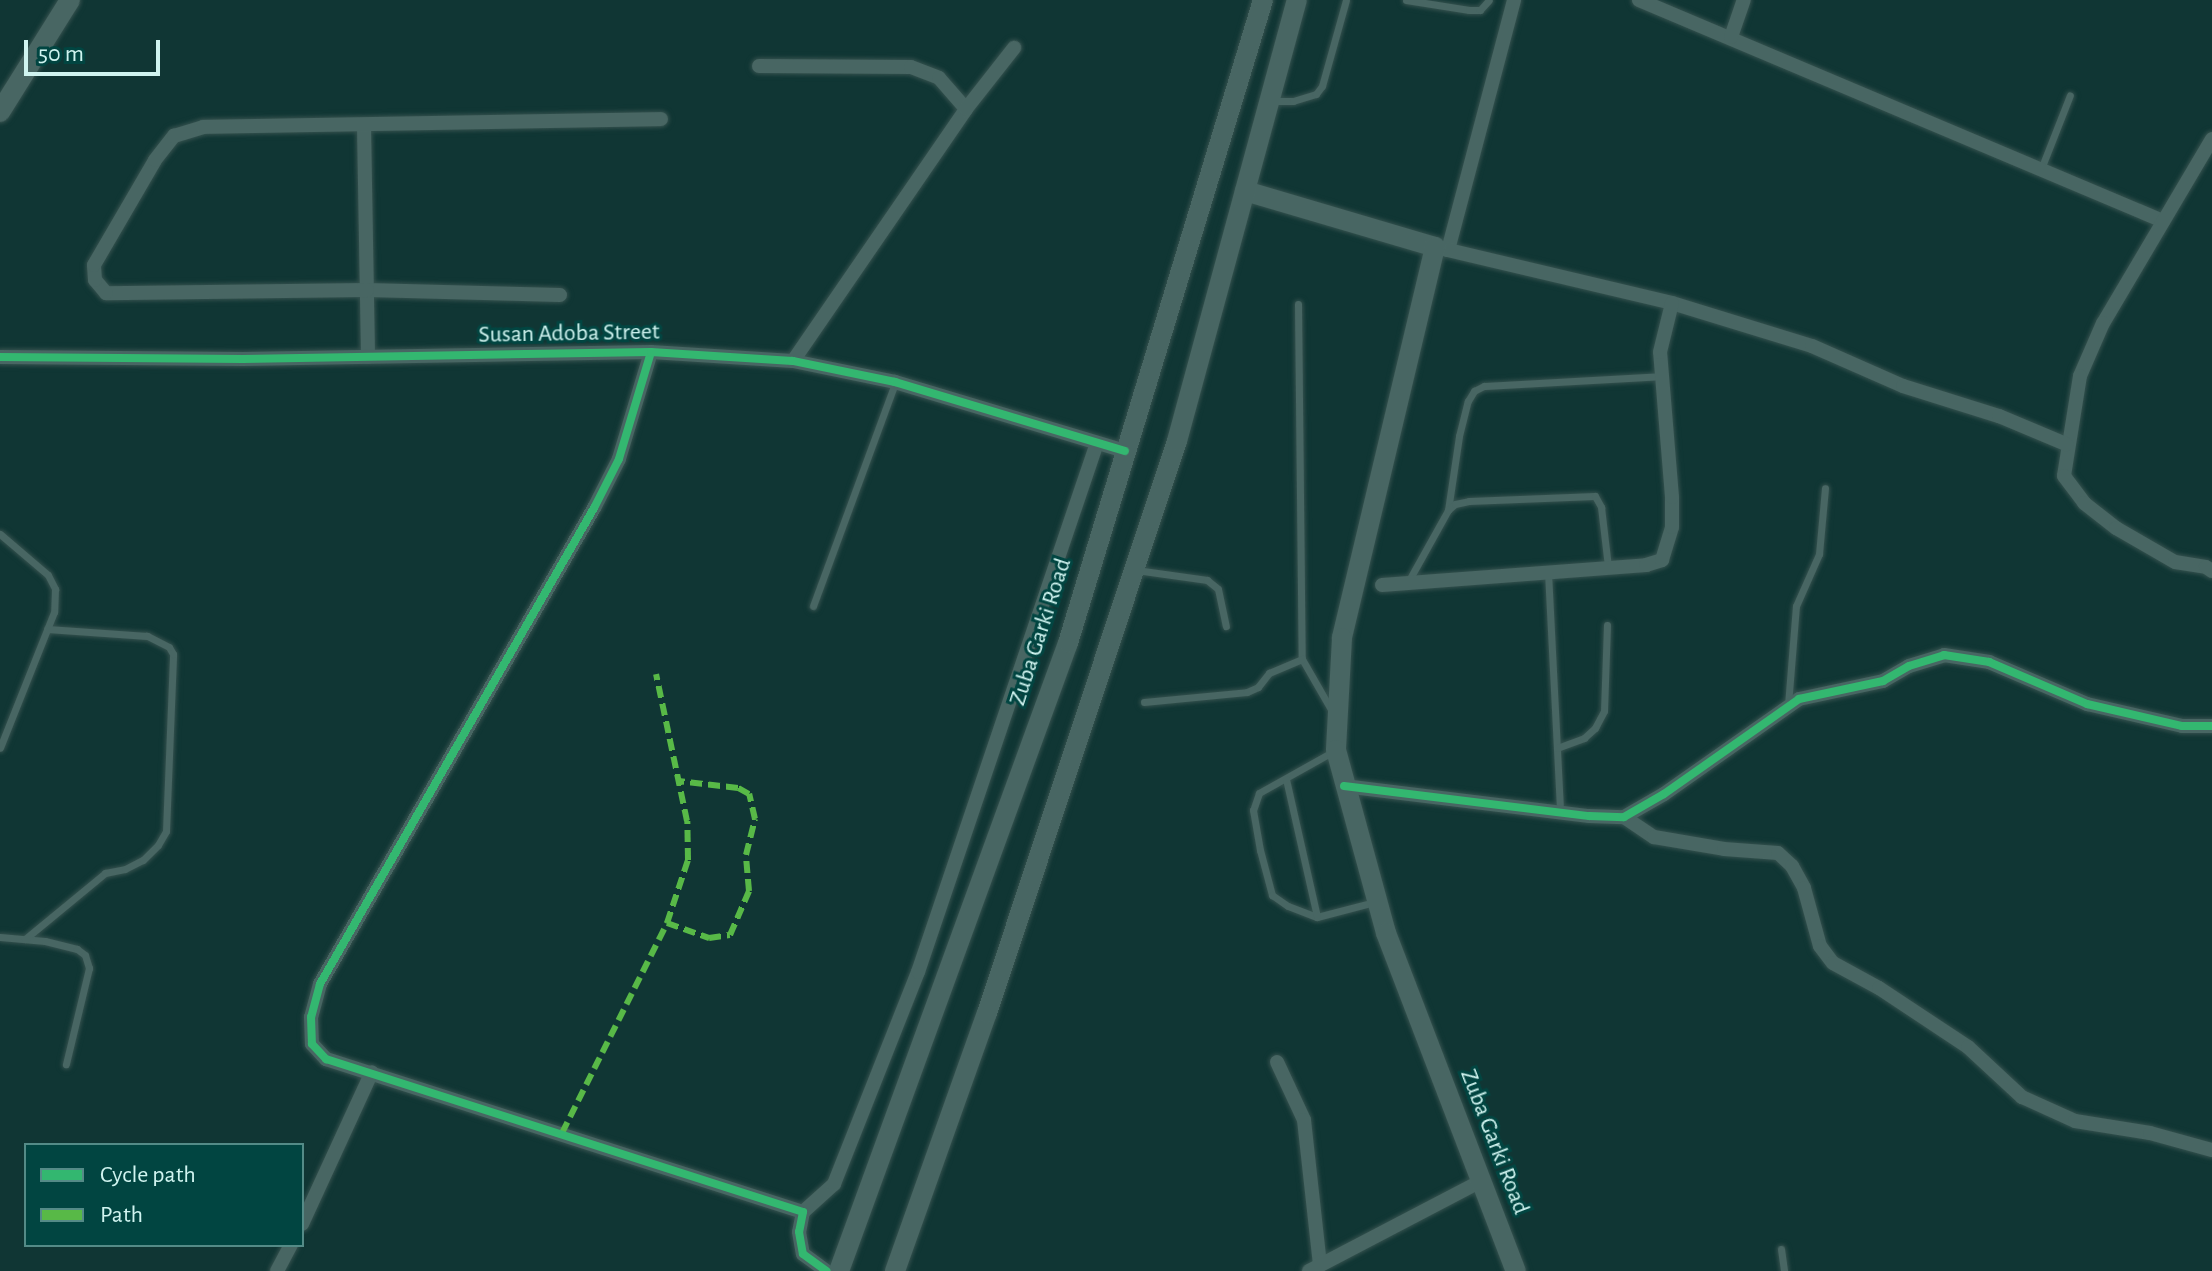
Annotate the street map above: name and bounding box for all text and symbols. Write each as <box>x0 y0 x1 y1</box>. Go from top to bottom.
scale bar <box>28 24 164 74</box>
text: 50 m <box>38 42 84 66</box>
street label: Susan Adoba Street <box>478 318 660 350</box>
street label: Zuba Garki Road <box>1004 555 1078 709</box>
street label: Zuba Garki Road <box>1453 1065 1535 1219</box>
legend <box>24 1143 304 1247</box>
text: Cycle path <box>100 1163 196 1187</box>
text: Path <box>100 1203 143 1227</box>

